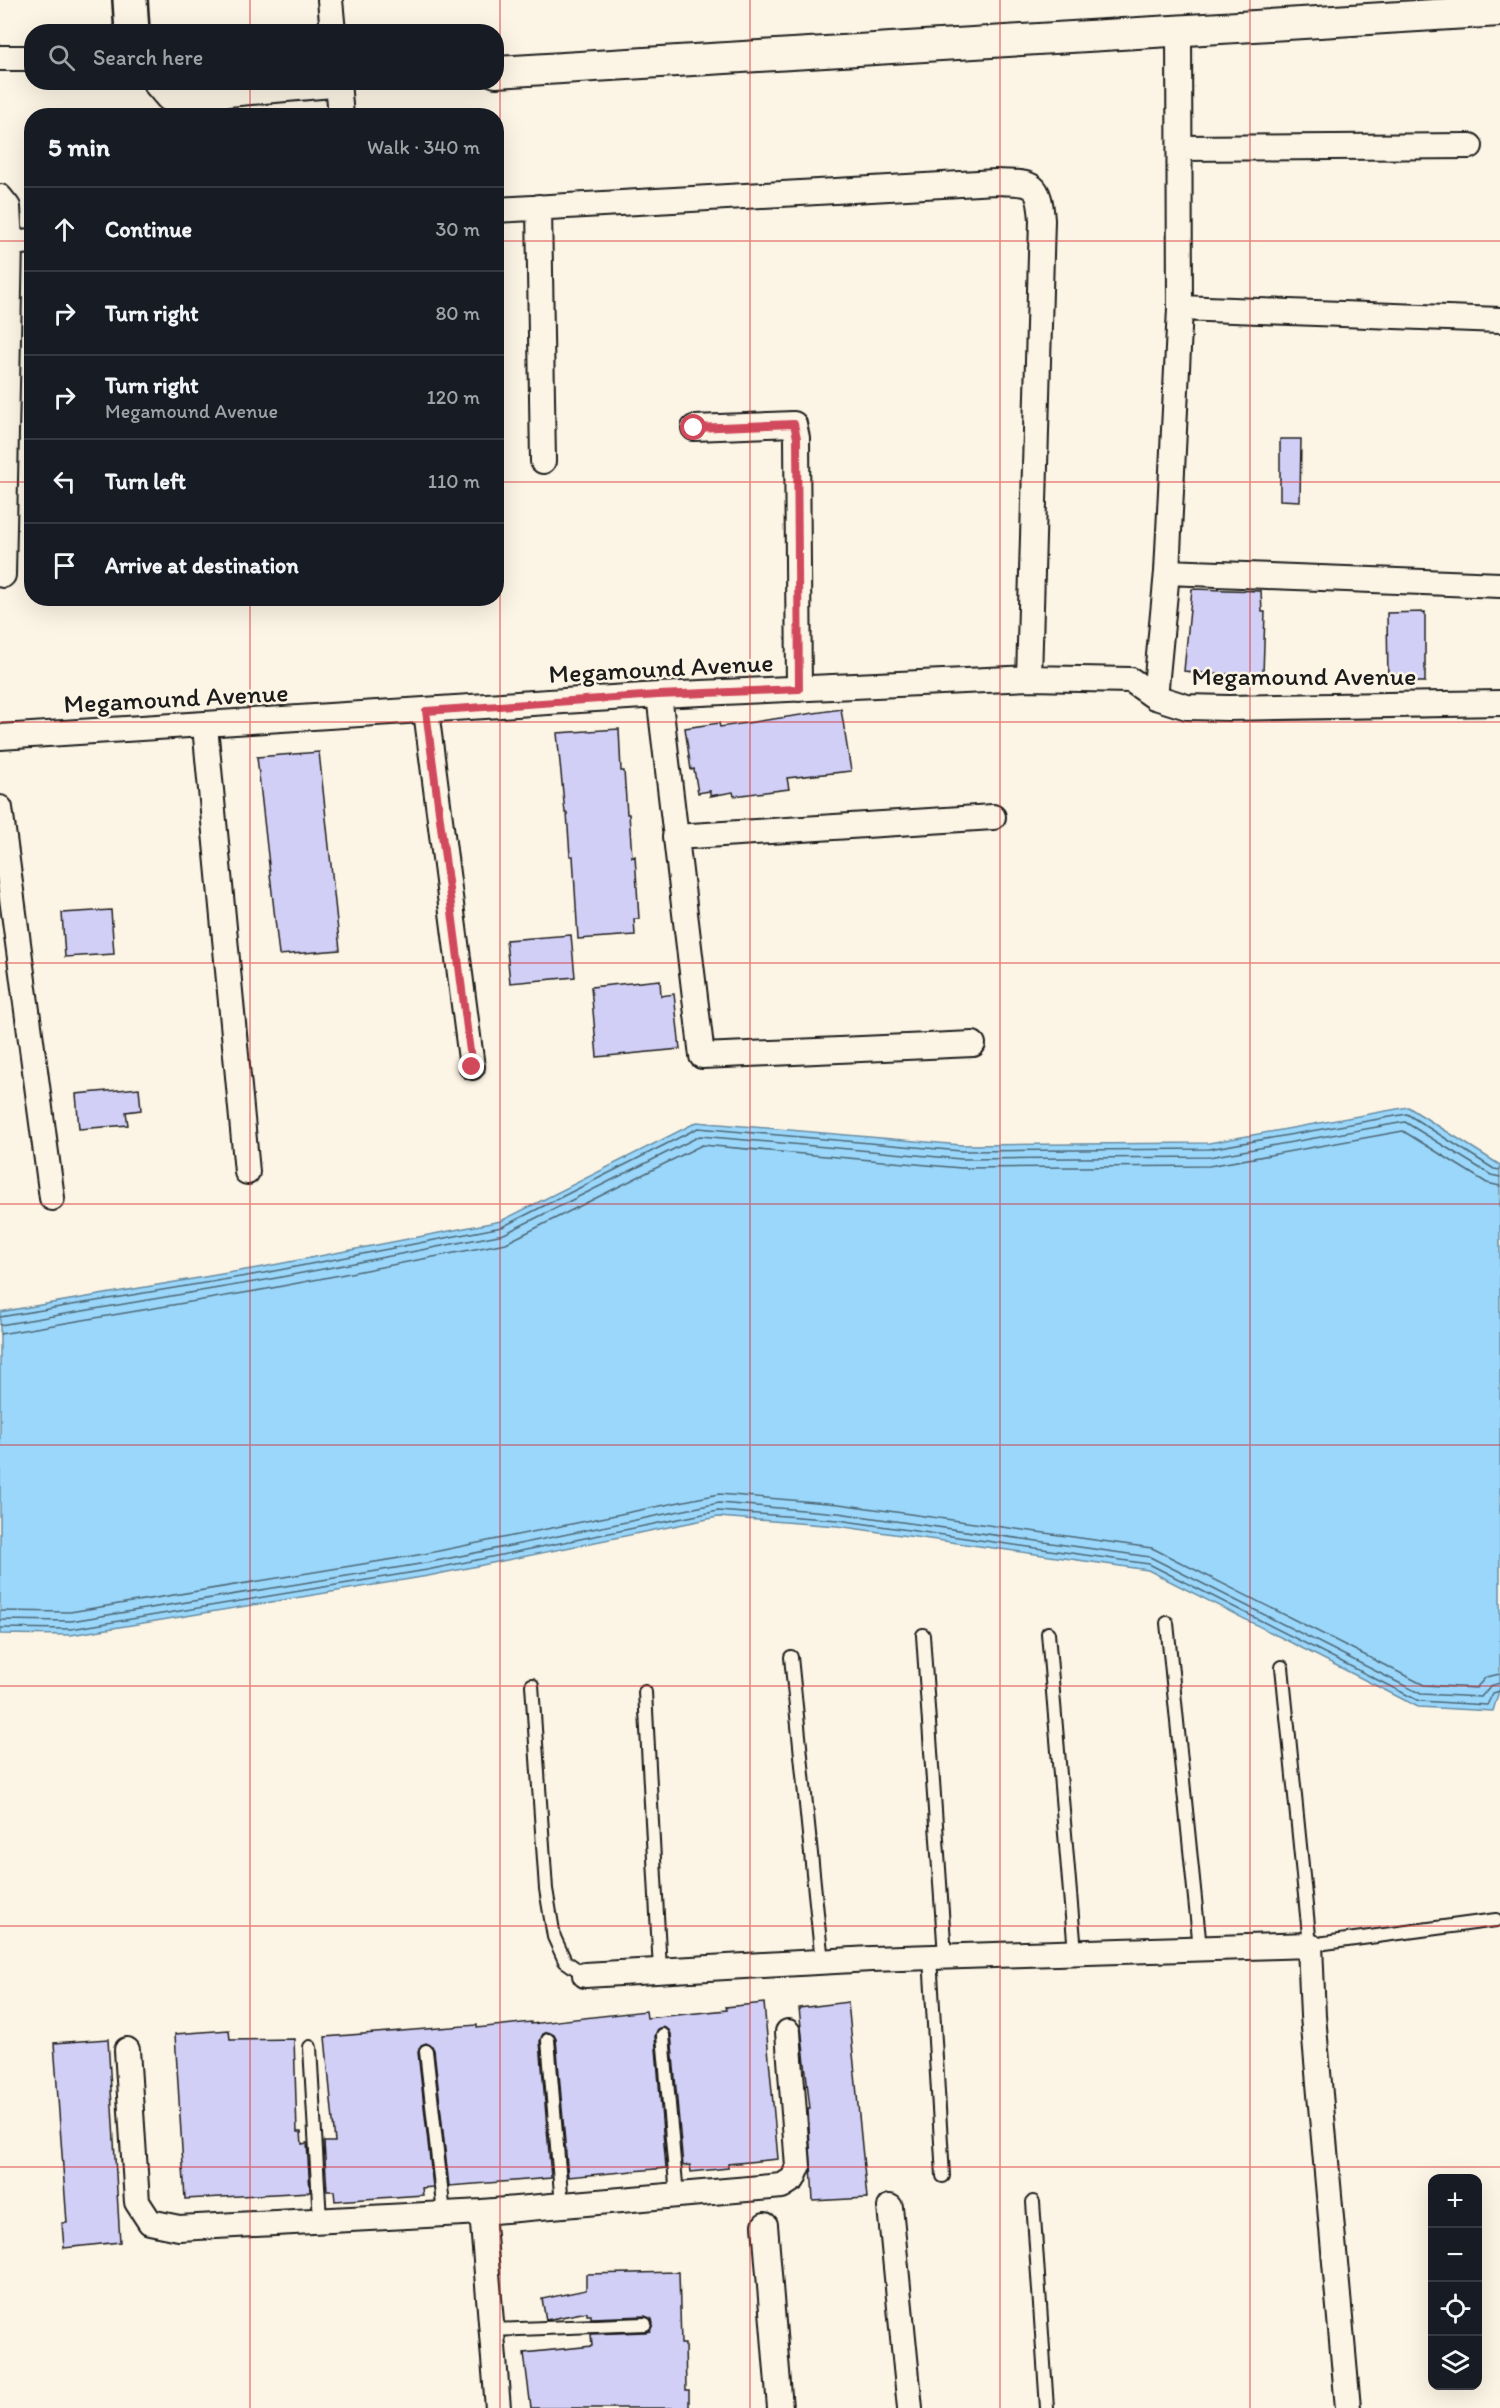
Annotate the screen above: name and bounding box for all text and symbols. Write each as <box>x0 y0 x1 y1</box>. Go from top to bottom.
search box <box>24 24 504 90</box>
icon: search <box>45 41 78 74</box>
text: Search here <box>93 44 203 71</box>
text: 5 min <box>48 131 110 163</box>
text: Walk · 340 m <box>367 135 480 159</box>
icon: ahead <box>48 213 81 246</box>
text: Continue <box>105 216 192 243</box>
text: 30 m <box>435 217 480 241</box>
icon: right <box>48 297 81 330</box>
text: Turn right <box>105 300 199 327</box>
text: 80 m <box>435 301 480 325</box>
text: Turn right <box>105 372 199 399</box>
icon: right <box>48 381 81 414</box>
text: 120 m <box>427 385 480 409</box>
text: Megamound Avenue <box>105 399 278 423</box>
route start <box>680 414 706 440</box>
icon: left <box>48 465 81 498</box>
text: Turn left <box>105 468 186 495</box>
text: 110 m <box>428 469 480 493</box>
icon: arrive <box>48 549 81 582</box>
text: Arrive at destination <box>105 552 299 579</box>
street label: Megamound Avenue <box>548 646 774 690</box>
street label: Megamound Avenue <box>1191 660 1417 692</box>
street label: Megamound Avenue <box>63 676 289 720</box>
route end <box>458 1053 484 1079</box>
map controls <box>1428 2174 1482 2390</box>
button: + <box>1428 2174 1482 2228</box>
button: − <box>1428 2228 1482 2282</box>
button: locate <box>1428 2282 1482 2336</box>
button: layers <box>1428 2336 1482 2390</box>

